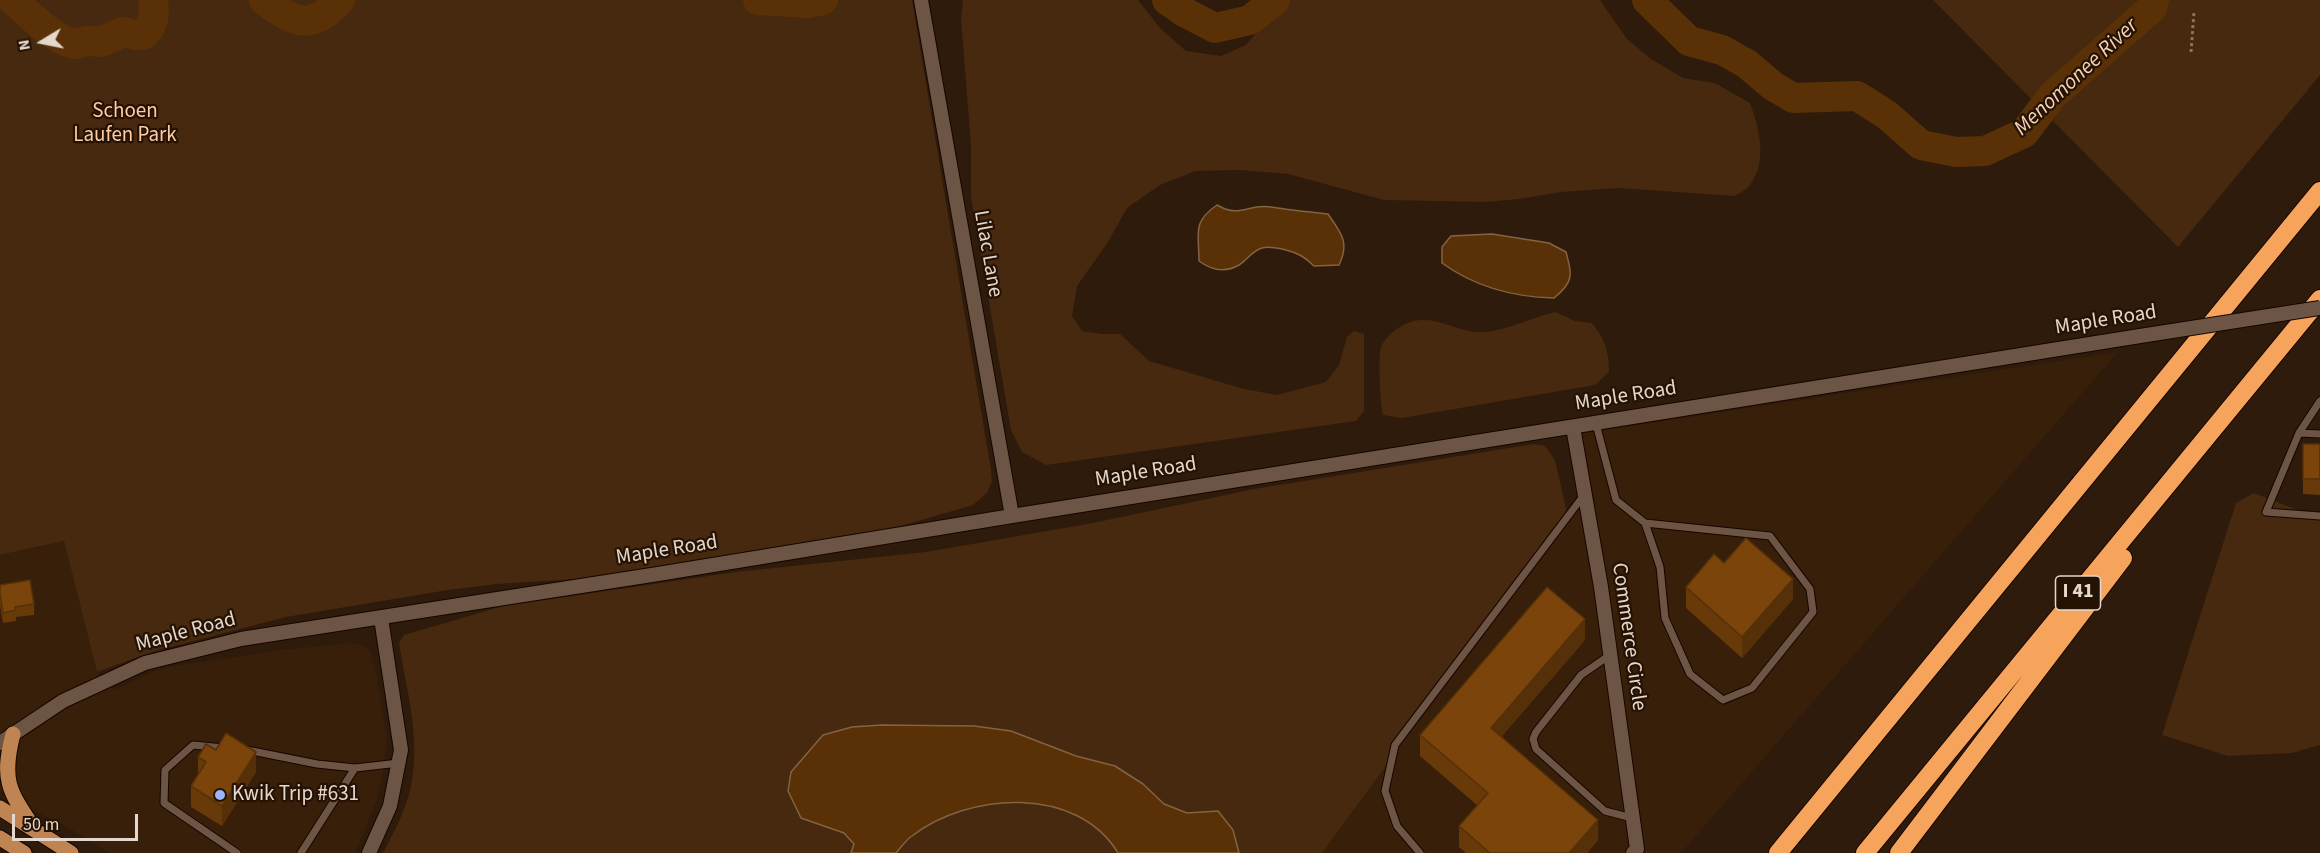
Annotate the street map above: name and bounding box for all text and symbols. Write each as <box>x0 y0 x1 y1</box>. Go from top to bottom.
north arrow <box>12 12 72 72</box>
water label: Menomonee River <box>2009 14 2145 142</box>
text: N <box>13 38 36 52</box>
park label: Schoen Laufen Park <box>73 99 177 149</box>
street label: Lilac Lane <box>967 209 1007 299</box>
street label: Maple Road <box>2053 301 2159 341</box>
street label: Maple Road <box>1573 377 1679 417</box>
street label: Maple Road <box>1093 453 1199 493</box>
street label: Maple Road <box>614 531 720 571</box>
street label: Commerce Circle <box>1605 561 1651 713</box>
road number: I 41 <box>2056 576 2100 610</box>
street label: Maple Road <box>133 608 239 658</box>
place label: Kwik Trip #631 <box>232 782 359 808</box>
marker: Kwik Trip #631 <box>213 788 227 802</box>
scale bar <box>15 802 141 840</box>
text: 50 m <box>23 812 59 837</box>

